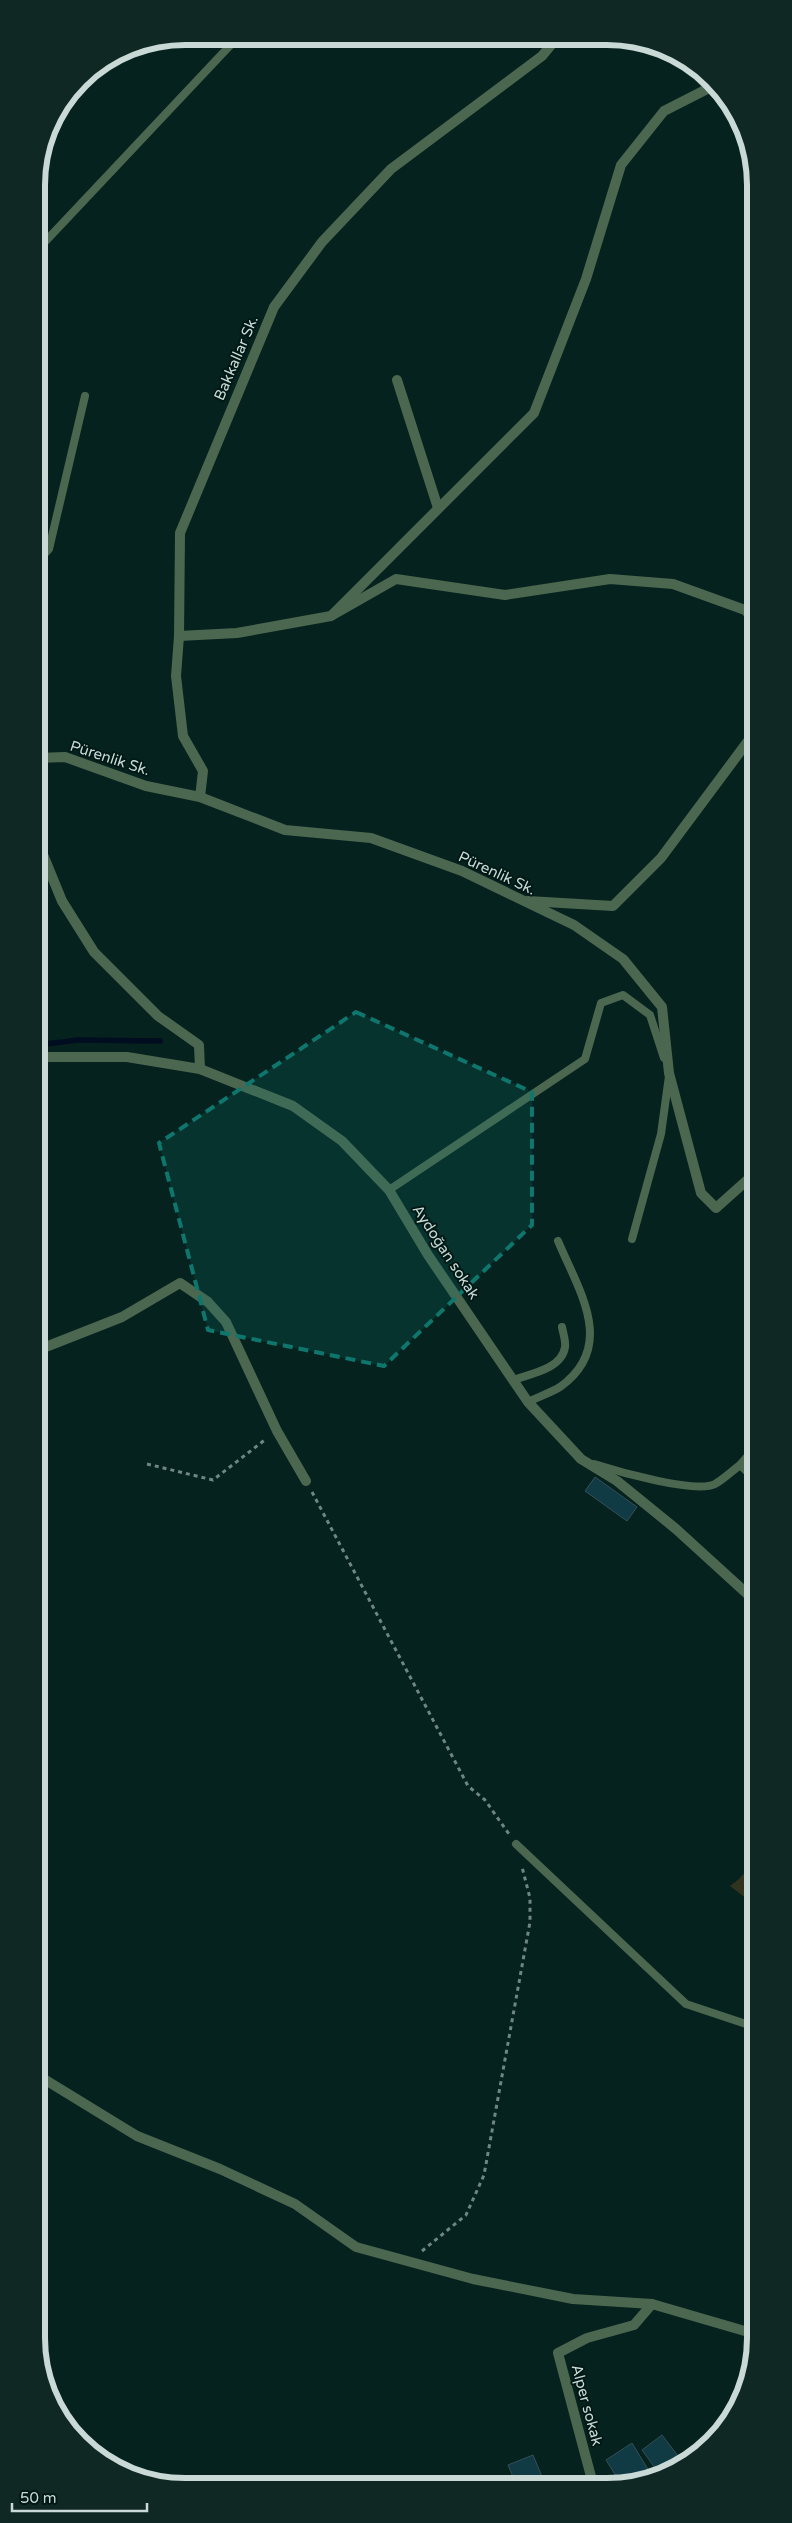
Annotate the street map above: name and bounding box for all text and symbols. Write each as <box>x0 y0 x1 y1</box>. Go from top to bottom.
street label: Bakkallar Sk. <box>210 313 262 403</box>
street label: Pürenlik Sk. <box>68 737 152 779</box>
street label: Pürenlik Sk. <box>456 847 538 899</box>
street label: Aydoğan sokak <box>409 1201 483 1303</box>
street label: Alper sokak <box>568 2362 606 2448</box>
scale bar <box>12 2480 148 2512</box>
text: 50 m <box>20 2489 57 2507</box>

